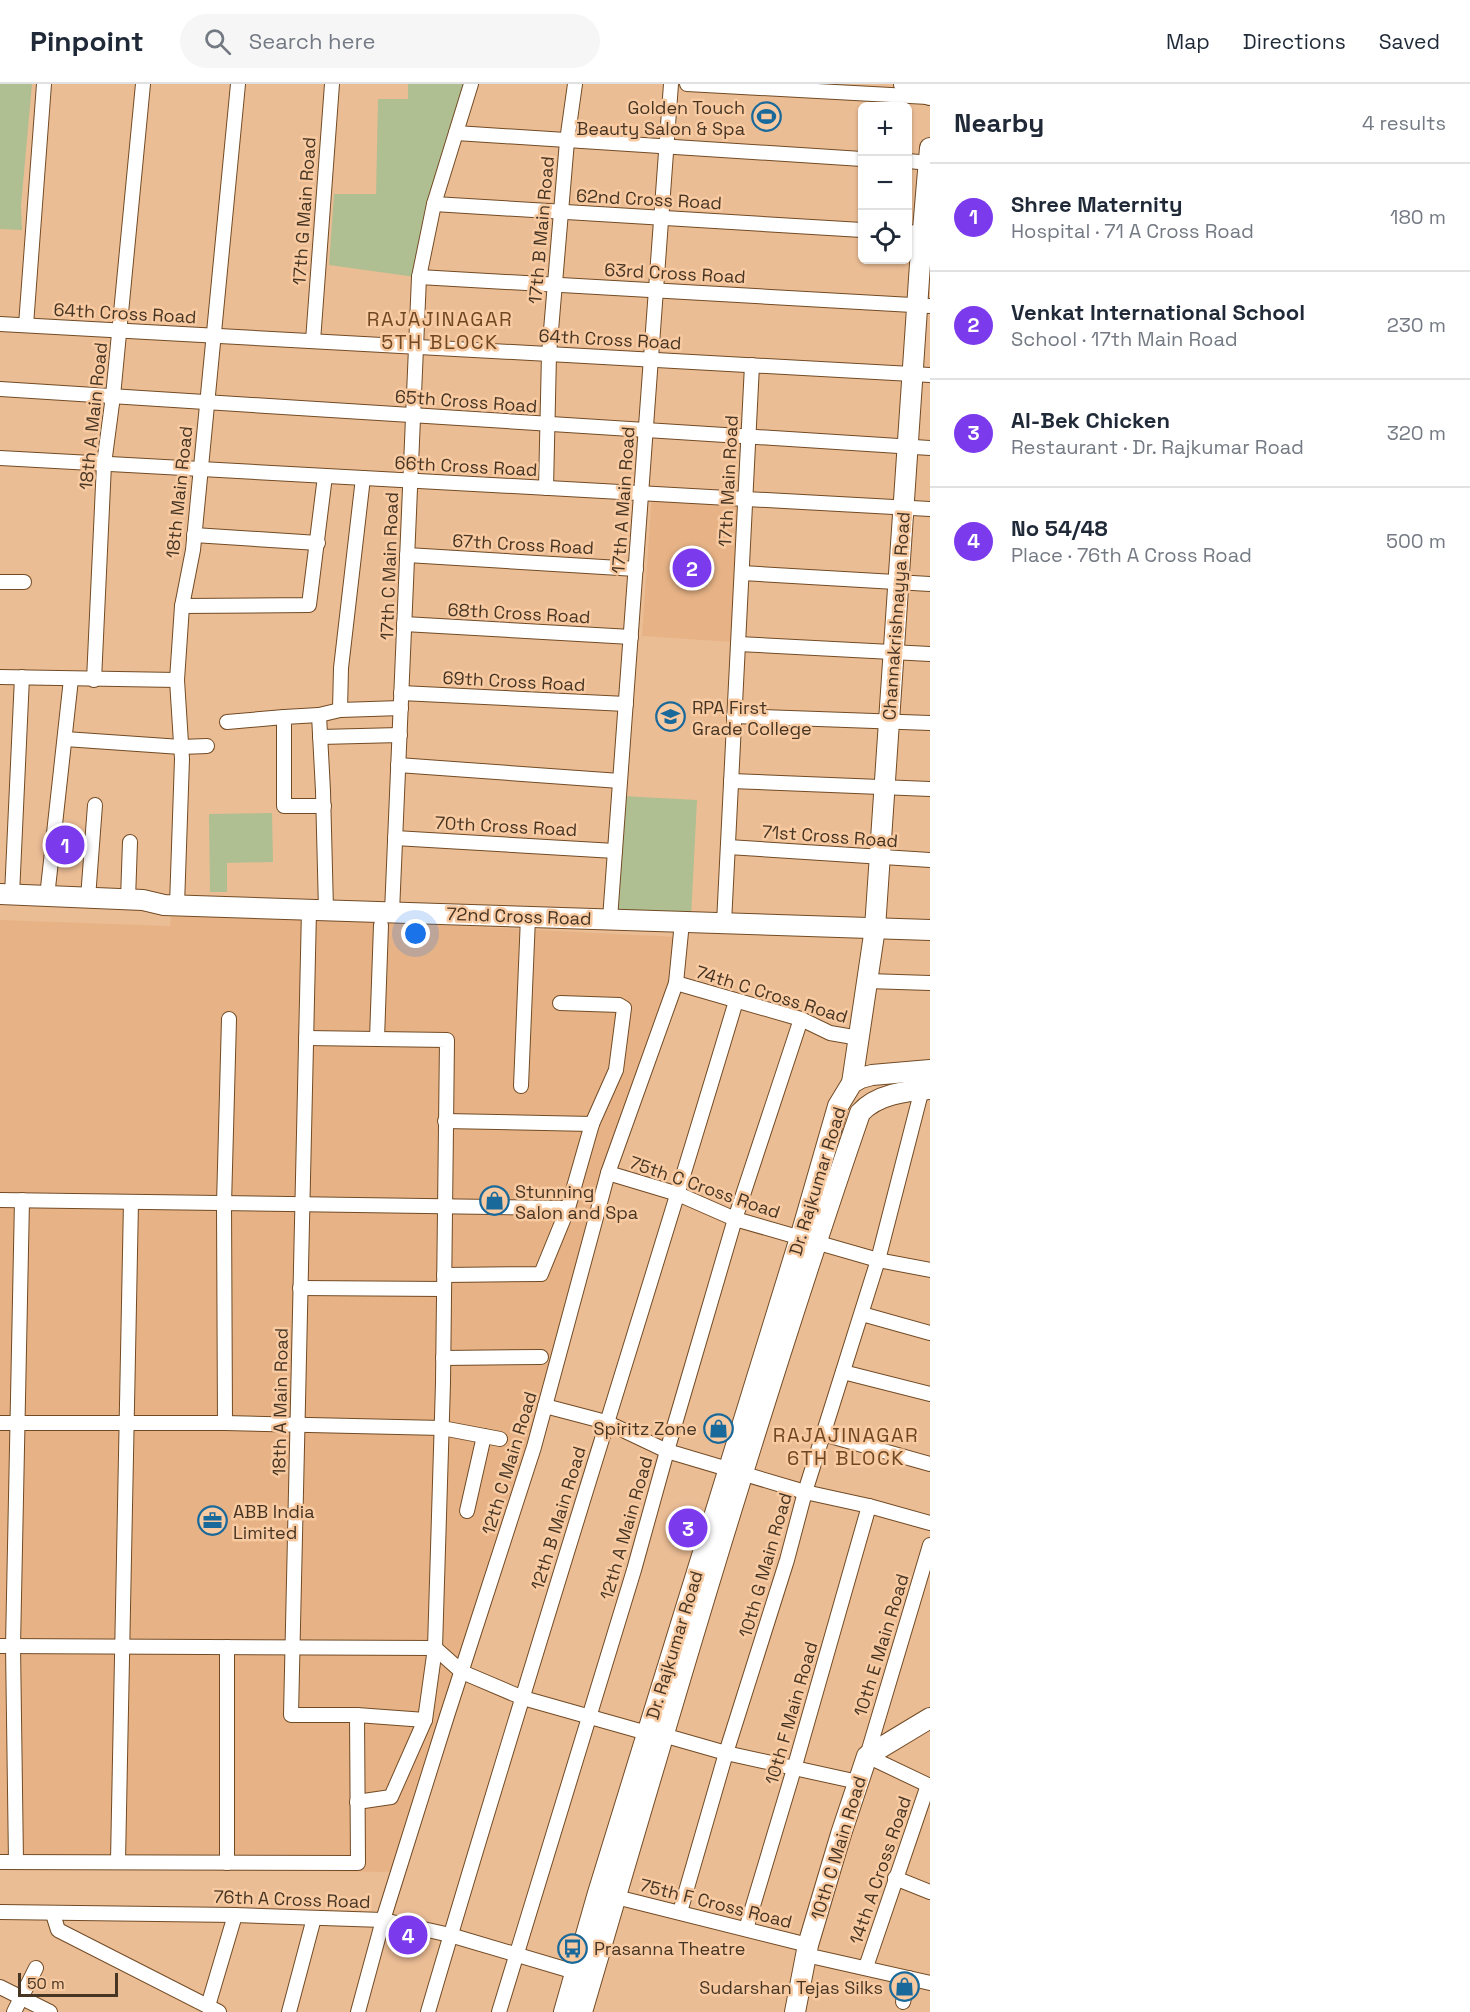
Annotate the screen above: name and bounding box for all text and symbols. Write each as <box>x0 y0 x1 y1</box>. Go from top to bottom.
search box <box>180 14 600 68</box>
text: Pinpoint <box>30 23 144 59</box>
icon: search <box>201 25 234 58</box>
text: Search here <box>249 27 375 55</box>
text: Map <box>1166 28 1210 55</box>
text: Directions <box>1243 28 1346 55</box>
text: Saved <box>1379 28 1440 55</box>
place label: Golden Touch Beauty Salon & Spa <box>576 96 745 140</box>
sports icon: Golden Touch Beauty Salon & Spa <box>750 101 782 133</box>
map controls <box>858 102 912 264</box>
button: + <box>858 102 912 156</box>
text: Nearby <box>954 106 1044 140</box>
text: 4 results <box>1362 110 1446 136</box>
street label: 17th G Main Road <box>287 136 321 286</box>
street label: 17th B Main Road <box>523 155 559 305</box>
button: − <box>858 156 912 210</box>
street label: 62nd Cross Road <box>576 184 722 214</box>
text: Shree Maternity <box>1011 190 1183 218</box>
text: 1 <box>969 204 978 230</box>
text: 180 m <box>1390 204 1446 230</box>
button: locate <box>858 210 912 264</box>
text: Hospital · 71 A Cross Road <box>1011 218 1254 244</box>
street label: 63rd Cross Road <box>604 258 746 288</box>
street label: 64th Cross Road <box>53 298 197 328</box>
text: Venkat International School <box>1011 298 1305 326</box>
district label: RAJAJINAGAR 5TH BLOCK <box>367 306 513 355</box>
text: 2 <box>968 312 979 338</box>
text: 230 m <box>1387 312 1446 338</box>
street label: 64th Cross Road <box>538 324 682 354</box>
text: School · 17th Main Road <box>1011 326 1238 352</box>
street label: 18th A Main Road <box>74 341 112 491</box>
street label: 65th Cross Road <box>394 385 538 417</box>
text: Al-Bek Chicken <box>1011 406 1170 434</box>
street label: 17th Main Road <box>713 415 743 547</box>
text: 3 <box>967 420 980 446</box>
text: 320 m <box>1387 420 1446 446</box>
street label: 18th Main Road <box>161 425 197 559</box>
street label: 17th A Main Road <box>606 426 640 574</box>
text: Restaurant · Dr. Rajkumar Road <box>1011 434 1304 460</box>
street label: 66th Cross Road <box>394 451 538 481</box>
street label: 17th C Main Road <box>375 492 403 640</box>
street label: Channakrishnayya Road <box>877 511 915 721</box>
text: No 54/48 <box>1011 514 1108 542</box>
text: 4 <box>967 528 980 554</box>
text: 500 m <box>1386 528 1446 554</box>
street label: 67th Cross Road <box>452 529 594 559</box>
text: Place · 76th A Cross Road <box>1011 542 1252 568</box>
pin: 2 <box>672 546 712 590</box>
street label: 68th Cross Road <box>447 598 591 628</box>
street label: 69th Cross Road <box>442 666 586 696</box>
place label: RPA First Grade College <box>692 696 812 740</box>
school or university icon: RPA First Grade College <box>655 701 687 733</box>
street label: 70th Cross Road <box>434 811 578 841</box>
street label: 71st Cross Road <box>761 820 899 852</box>
pin: 1 <box>46 822 84 867</box>
street label: 72nd Cross Road <box>446 902 592 930</box>
your location <box>401 919 430 948</box>
street label: 74th C Cross Road <box>693 960 851 1028</box>
street label: Dr. Rajkumar Road <box>783 1104 851 1258</box>
street label: 75th C Cross Road <box>627 1150 783 1224</box>
place label: Stunning Salon and Spa <box>515 1180 638 1224</box>
shop icon: Stunning Salon and Spa <box>478 1185 510 1217</box>
street label: 18th A Main Road <box>267 1328 293 1476</box>
street label: 12th C Main Road <box>476 1389 542 1537</box>
shop icon: Spiritz Zone <box>702 1412 734 1444</box>
place label: Spiritz Zone <box>594 1417 697 1440</box>
district label: RAJAJINAGAR 6TH BLOCK <box>773 1422 919 1471</box>
street label: 12th B Main Road <box>525 1443 591 1593</box>
street label: 12th A Main Road <box>595 1454 657 1602</box>
street label: 10th G Main Road <box>733 1490 797 1640</box>
place label: ABB India Limited <box>233 1500 315 1544</box>
office icon: ABB India Limited <box>196 1505 228 1537</box>
pin: 3 <box>668 1506 708 1550</box>
street label: Dr. Rajkumar Road <box>640 1568 708 1722</box>
street label: 10th E Main Road <box>848 1571 914 1719</box>
street label: 10th F Main Road <box>760 1639 822 1787</box>
street label: 10th C Main Road <box>805 1773 871 1923</box>
street label: 14th A Cross Road <box>844 1793 916 1947</box>
street label: 75th F Cross Road <box>637 1873 795 1933</box>
street label: 76th A Cross Road <box>213 1885 371 1913</box>
pin: 4 <box>388 1912 428 1958</box>
bus stop icon: Prasanna Theatre <box>557 1932 589 1964</box>
place label: Prasanna Theatre <box>594 1937 745 1960</box>
scale bar <box>18 1970 118 1998</box>
shop icon: Sudarshan Tejas Silks <box>888 1971 920 2003</box>
text: 50 m <box>27 1973 65 1994</box>
place label: Sudarshan Tejas Silks <box>699 1976 883 1999</box>

